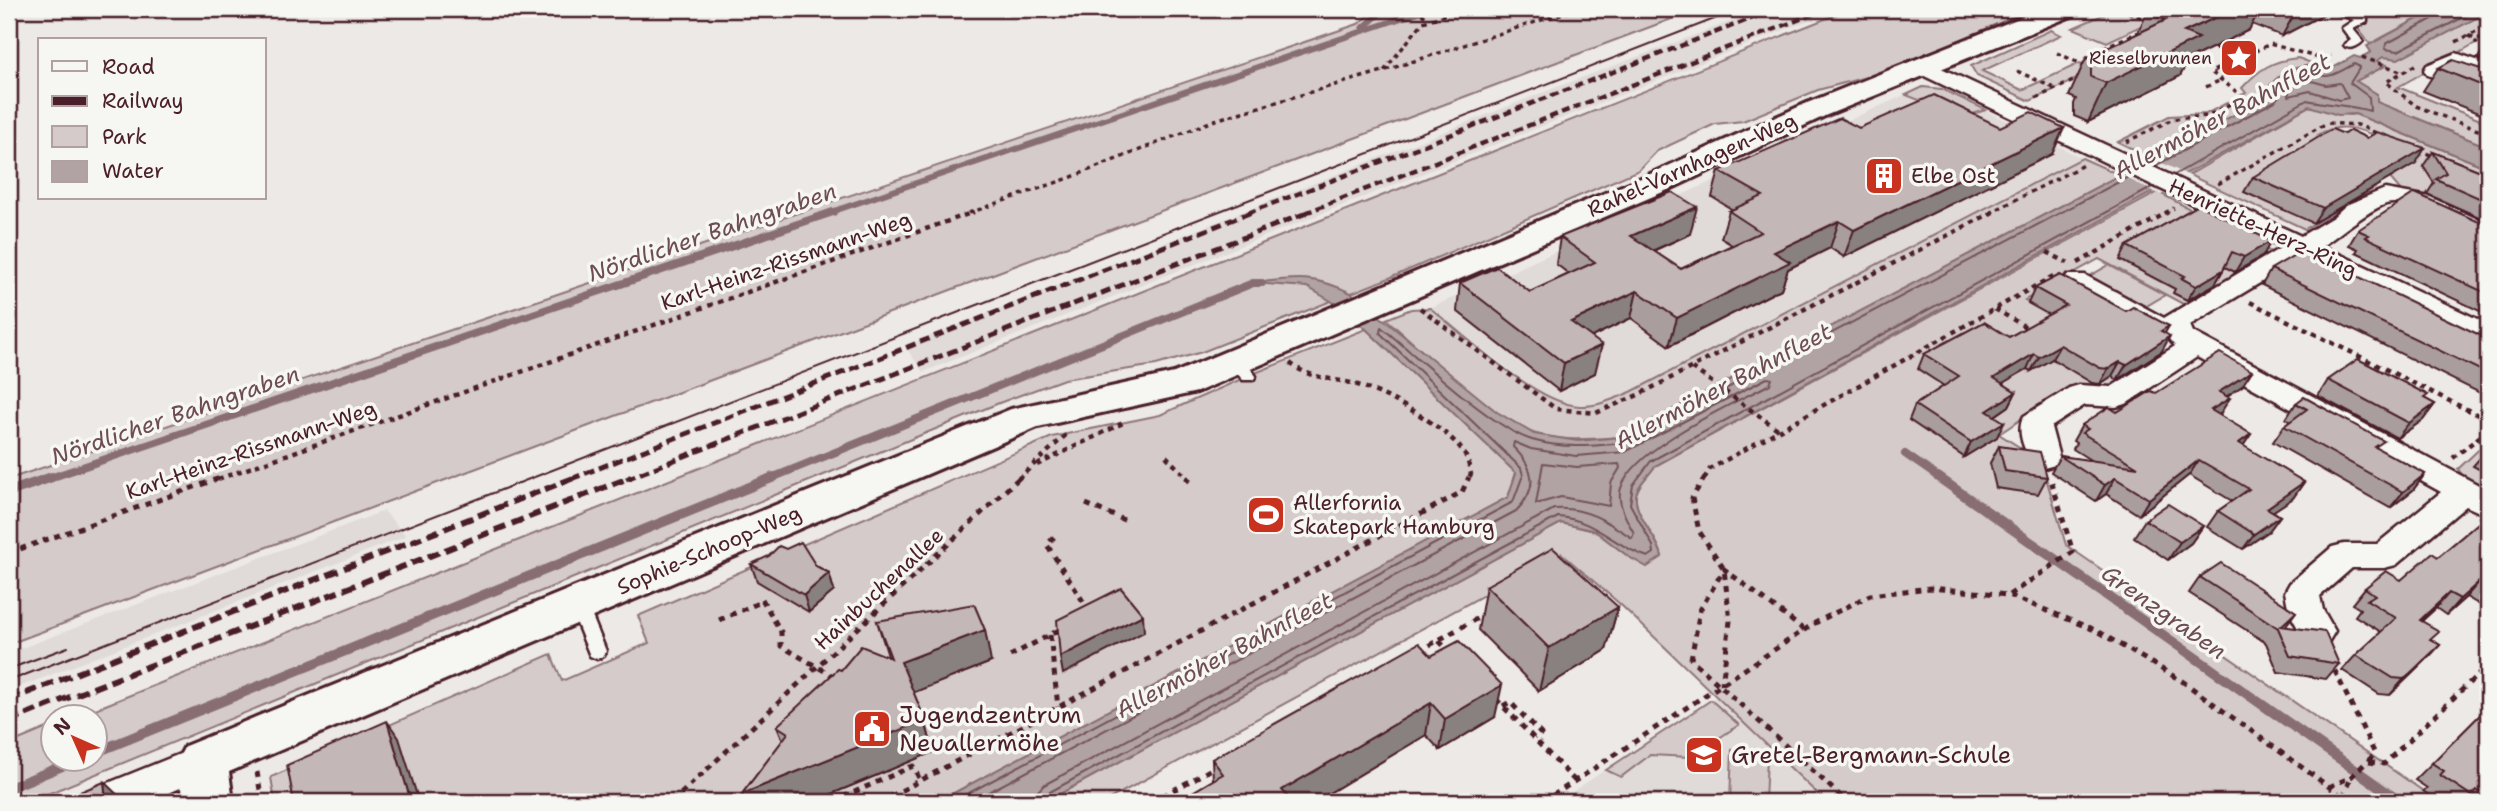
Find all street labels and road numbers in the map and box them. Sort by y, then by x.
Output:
street label: Rahel-Varnhagen-Weg [1583,106,1801,224]
street label: Henriette-Herz-Ring [2164,172,2362,284]
street label: Karl-Heinz-Rissmann-Weg [657,205,915,317]
street label: Karl-Heinz-Rissmann-Weg [122,394,380,506]
street label: Sophie-Schoop-Weg [613,499,805,601]
street label: Hainbuchenallee [808,522,950,656]

